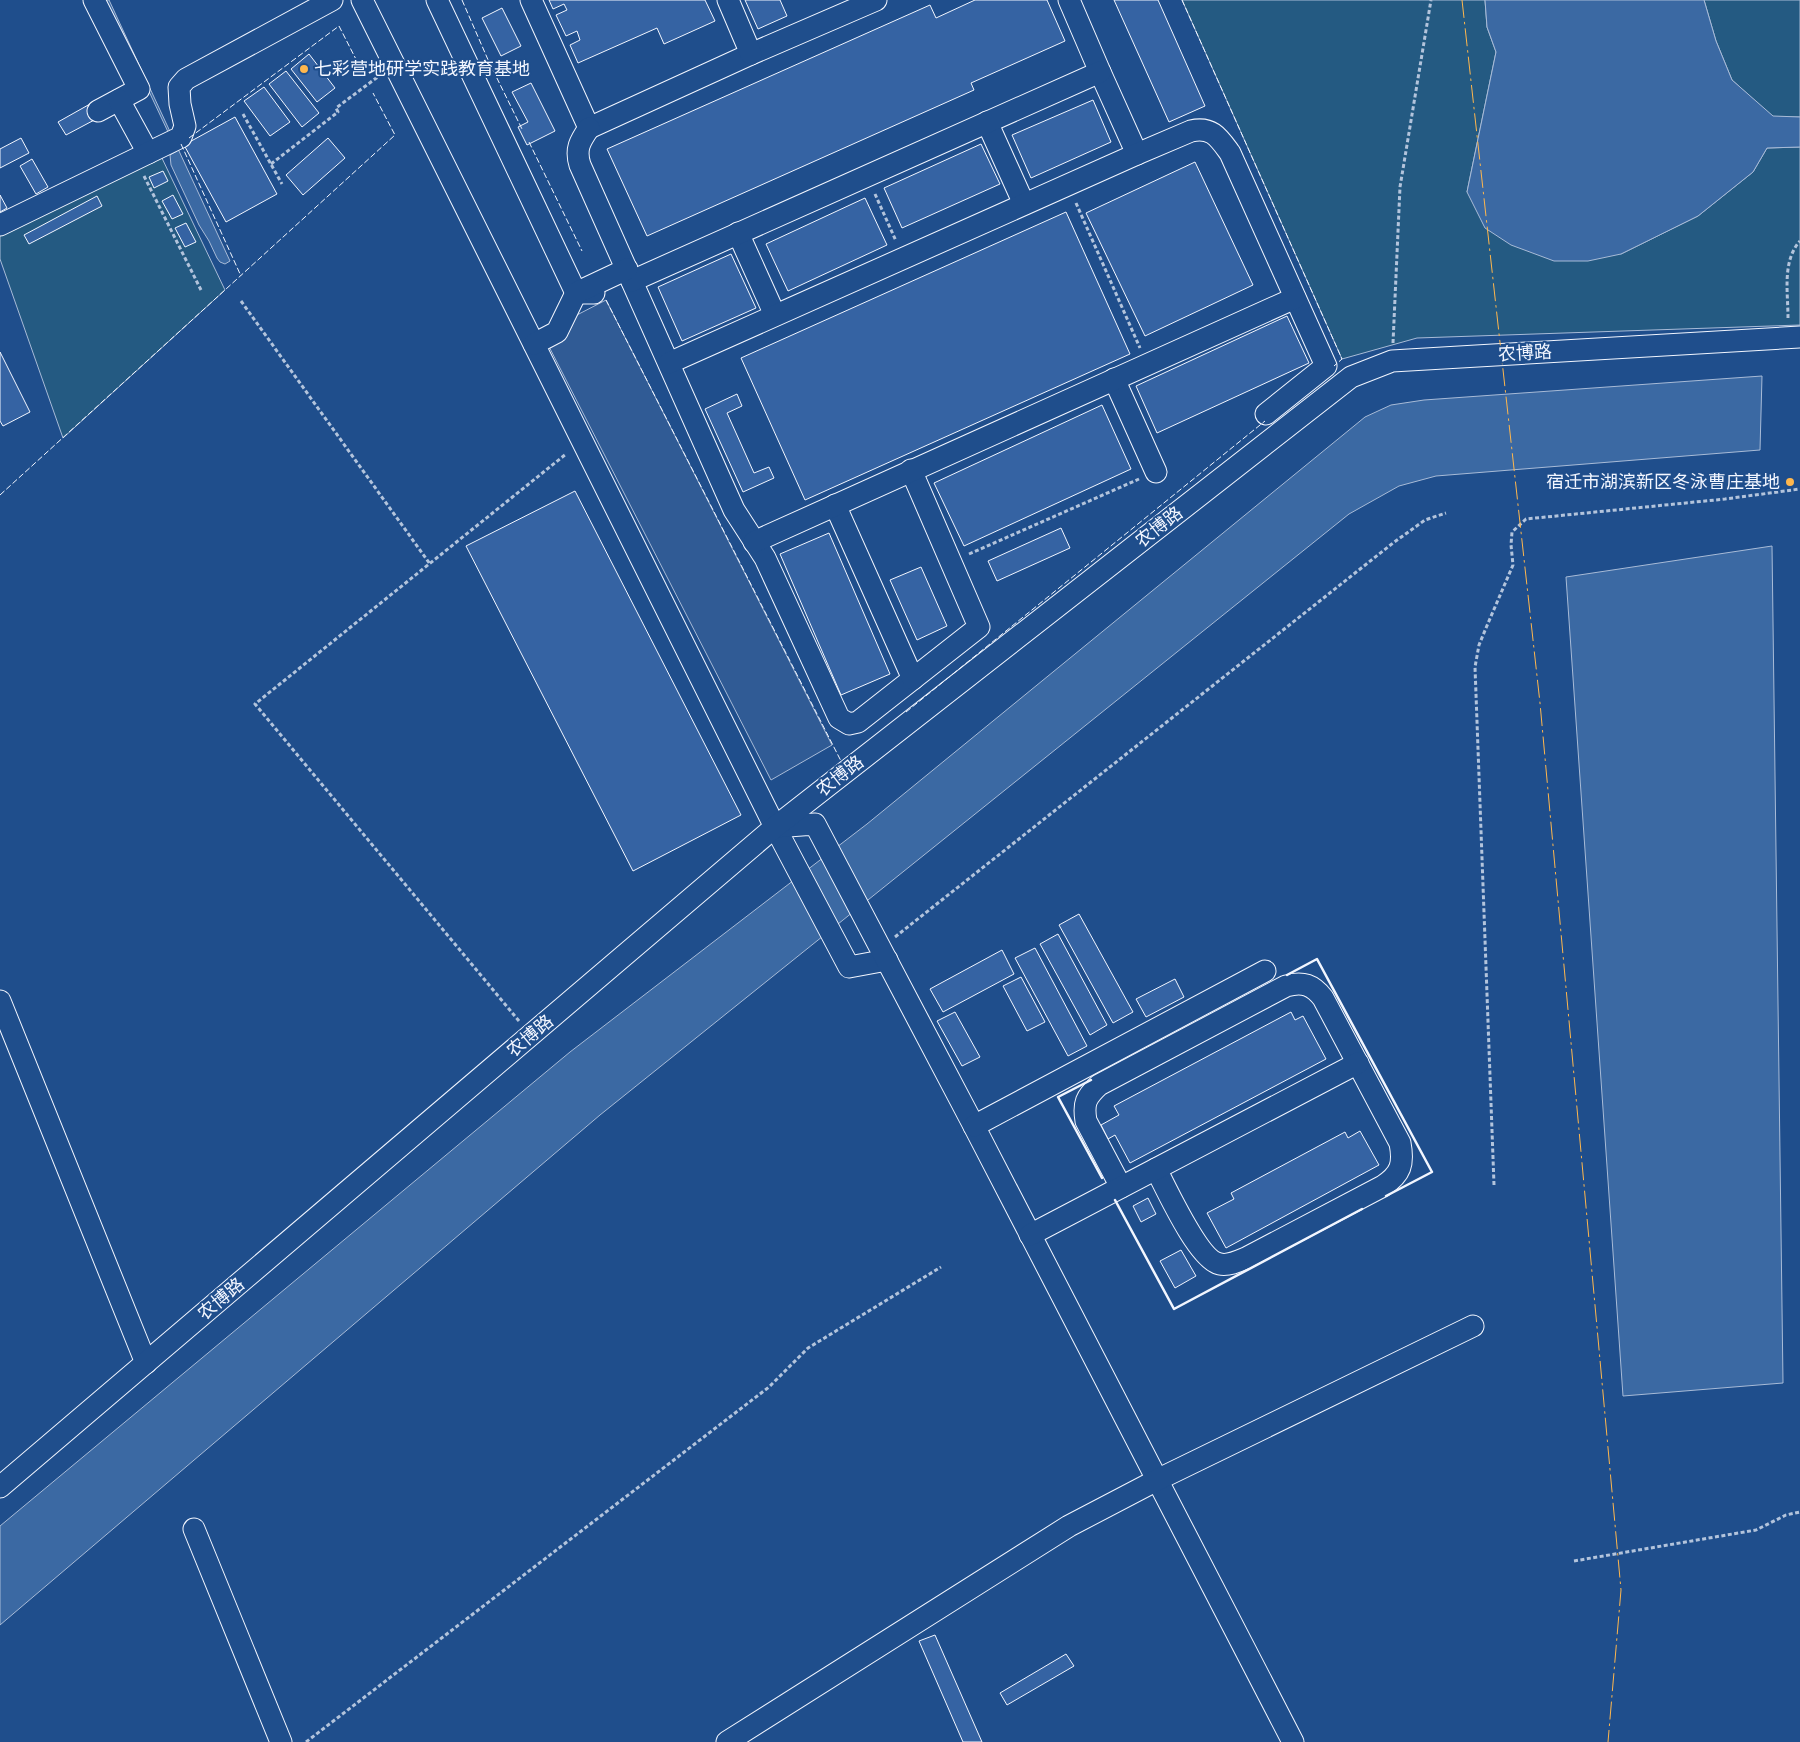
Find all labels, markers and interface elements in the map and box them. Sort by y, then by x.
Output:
place label: 七彩营地研学实践教育基地 [314,58,530,80]
marker: 七彩营地研学实践教育基地 [298,63,310,75]
street label: 农博路 [1497,341,1553,365]
place label: 宿迁市湖滨新区冬泳曹庄基地 [1546,471,1780,493]
marker: 宿迁市湖滨新区冬泳曹庄基地 [1784,476,1796,488]
street label: 农博路 [1131,502,1187,552]
street label: 农博路 [812,751,868,801]
street label: 农博路 [502,1010,558,1062]
street label: 农博路 [193,1273,249,1325]

